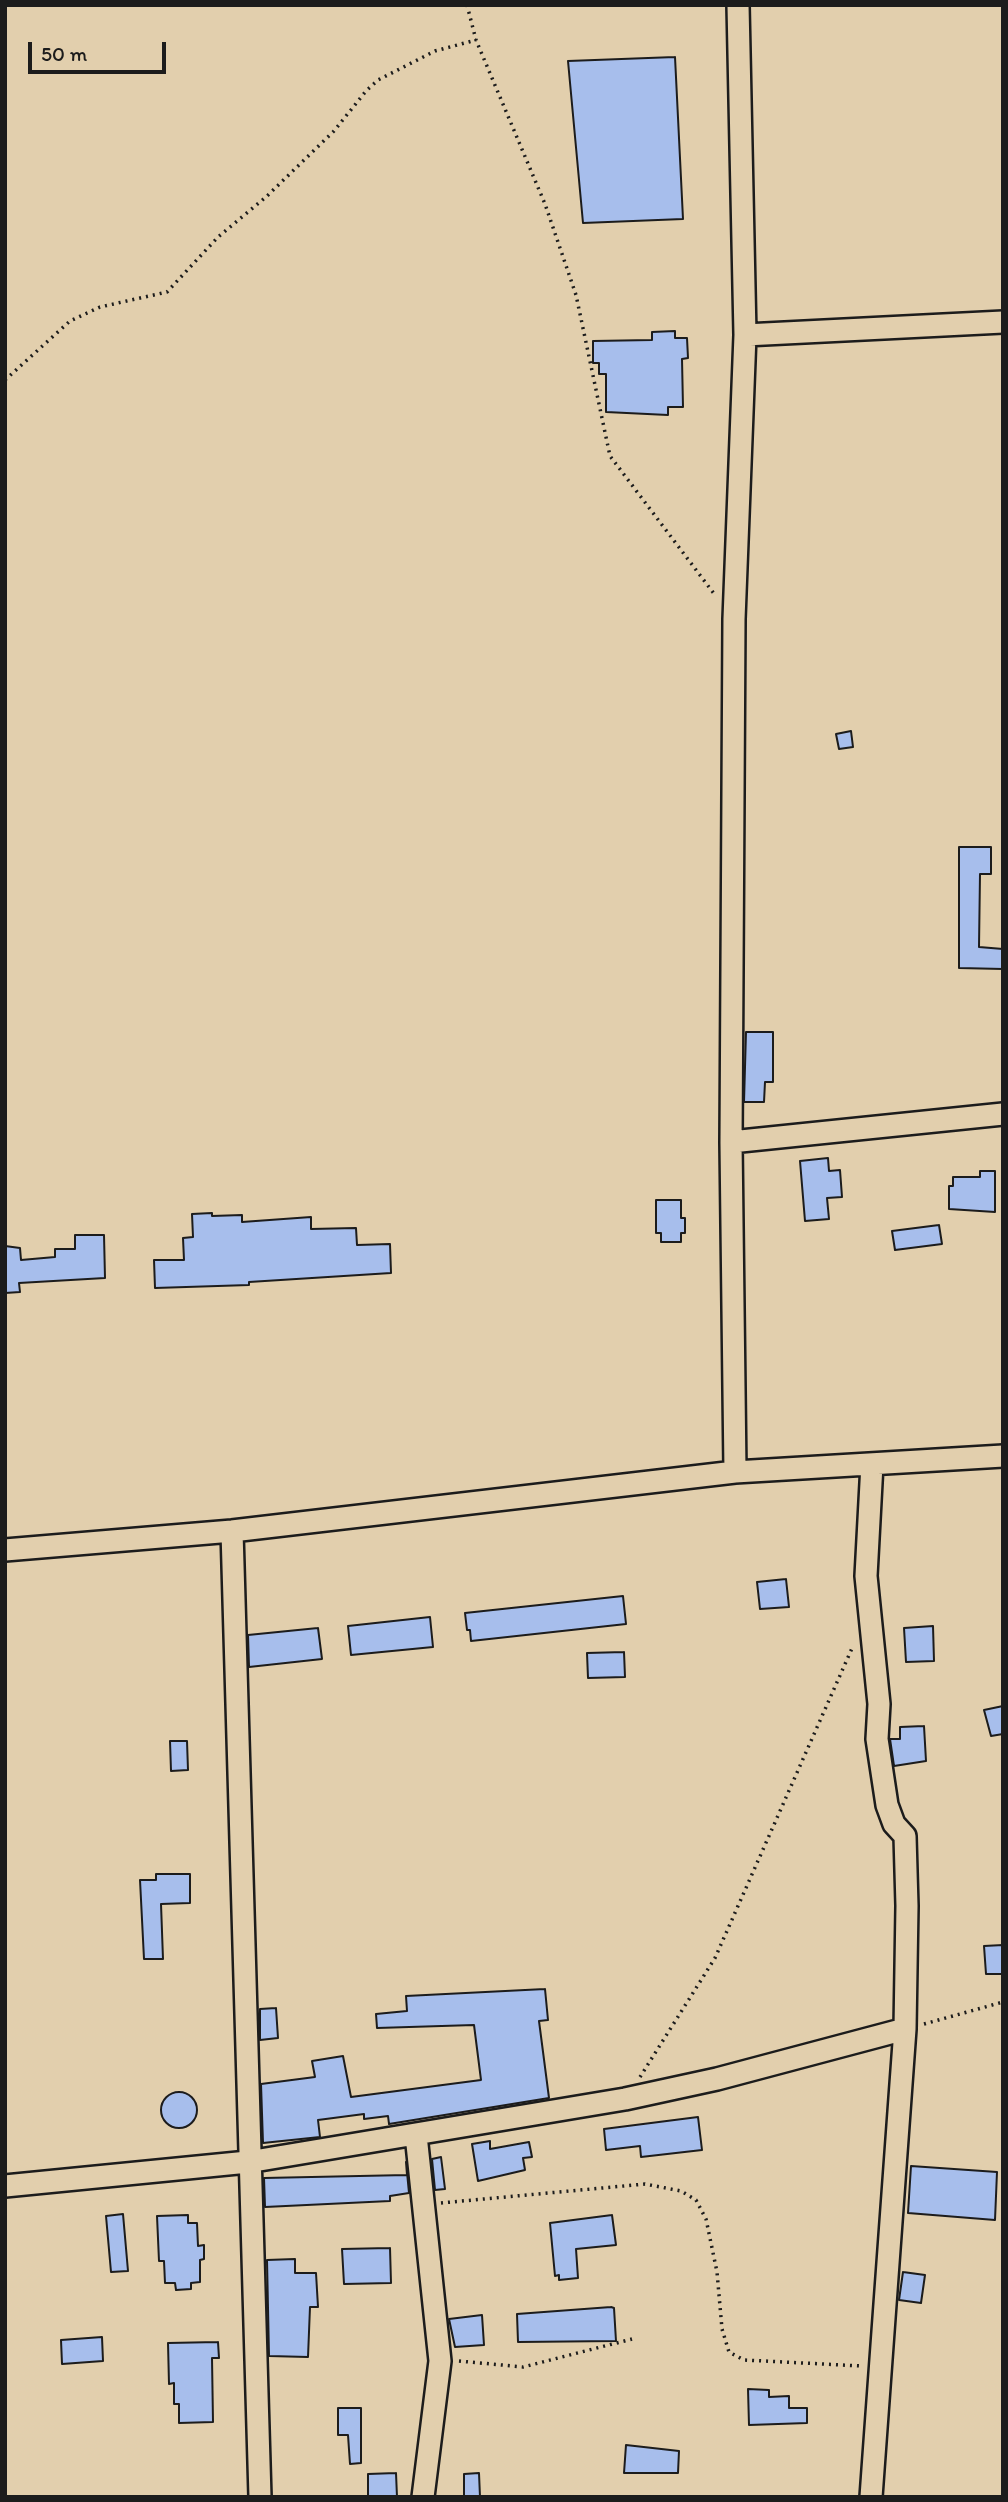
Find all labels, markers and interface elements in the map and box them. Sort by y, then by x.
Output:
scale bar [32,28,170,72]
text: 50 m [41,41,87,66]

